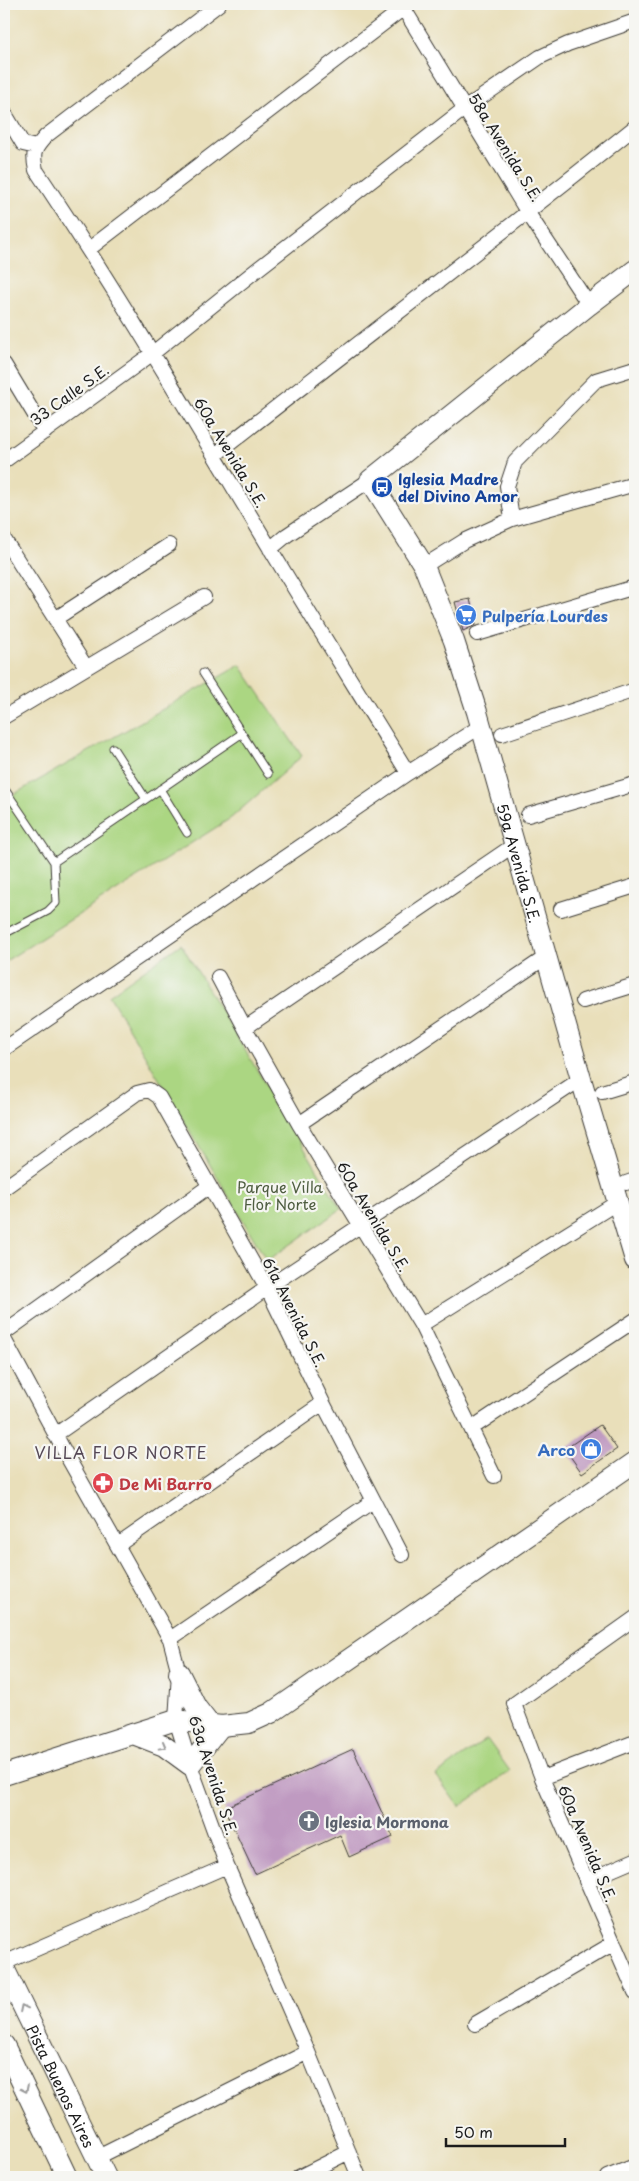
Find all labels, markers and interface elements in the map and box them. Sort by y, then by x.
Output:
street label: 58a Avenida S.E. [463,88,549,206]
street label: 33 Calle S.E. [25,358,113,430]
street label: 60a Avenida S.E. [189,392,273,512]
place label: Iglesia Madre del Divino Amor [398,467,518,507]
bus stop icon: Iglesia Madre del Divino Amor [370,475,394,499]
supermarket icon: Pulpería Lourdes [454,603,478,627]
place label: Pulpería Lourdes [482,604,608,627]
street label: 59a Avenida S.E. [492,801,548,925]
street label: 60a Avenida S.E. [332,1156,416,1276]
park label: Parque Villa Flor Norte [237,1175,324,1215]
street label: 61a Avenida S.E. [257,1253,333,1371]
shop icon: Arco [579,1437,603,1461]
place label: Arco [538,1438,575,1461]
district label: VILLA FLOR NORTE [35,1440,207,1464]
pharmacy icon: De Mi Barro [91,1471,115,1495]
place label: De Mi Barro [119,1472,212,1495]
street label: 63a Avenida S.E. [184,1712,244,1838]
one-way arrow [158,1740,167,1750]
street label: 60a Avenida S.E. [553,1781,623,1905]
church icon: Iglesia Mormona [297,1809,321,1833]
place label: Iglesia Mormona [325,1810,449,1833]
one-way arrow [19,2004,29,2013]
street label: Pista Buenos Aires [22,2020,101,2151]
one-way arrow [19,2084,29,2093]
scale bar [446,2116,565,2148]
text: 50 m [454,2120,493,2143]

